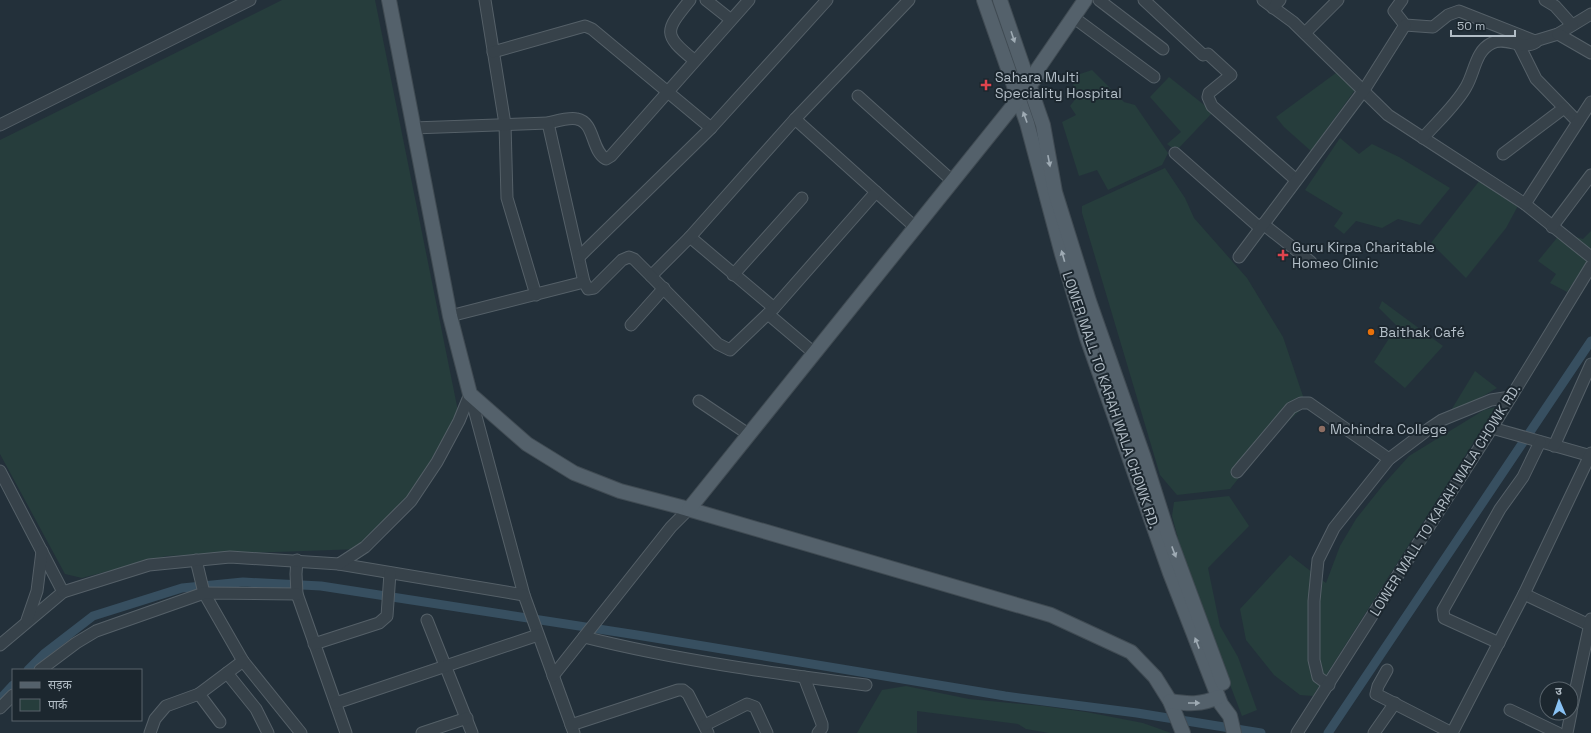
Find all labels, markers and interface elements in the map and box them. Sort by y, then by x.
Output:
scale bar [1451,12,1515,38]
text: 50 m [1457,18,1485,34]
one-way arrow [1010,31,1016,43]
place label: Sahara Multi Speciality Hospital [995,68,1122,102]
marker: Sahara Multi Speciality Hospital [980,79,992,91]
one-way arrow [1022,110,1028,122]
one-way arrow [1047,155,1053,167]
place label: Guru Kirpa Charitable Homeo Clinic [1292,238,1435,272]
one-way arrow [1060,249,1066,261]
marker: Guru Kirpa Charitable Homeo Clinic [1277,249,1289,261]
street label: LOWER MALL TO KARAH WALA CHOWK RD. [1058,269,1164,531]
place label: Baithak Café [1379,323,1465,341]
marker: Baithak Café [1366,327,1376,337]
street label: LOWER MALL TO KARAH WALA CHOWK RD. [1366,381,1524,619]
place label: Mohindra College [1330,420,1447,438]
marker: Mohindra College [1317,424,1327,434]
one-way arrow [1171,546,1177,558]
one-way arrow [1194,637,1200,648]
legend [12,669,142,721]
text: सड़क [48,677,73,693]
north arrow [1539,681,1579,721]
text: उ [1555,684,1563,698]
text: पार्क [48,697,68,713]
one-way arrow [1188,700,1201,706]

